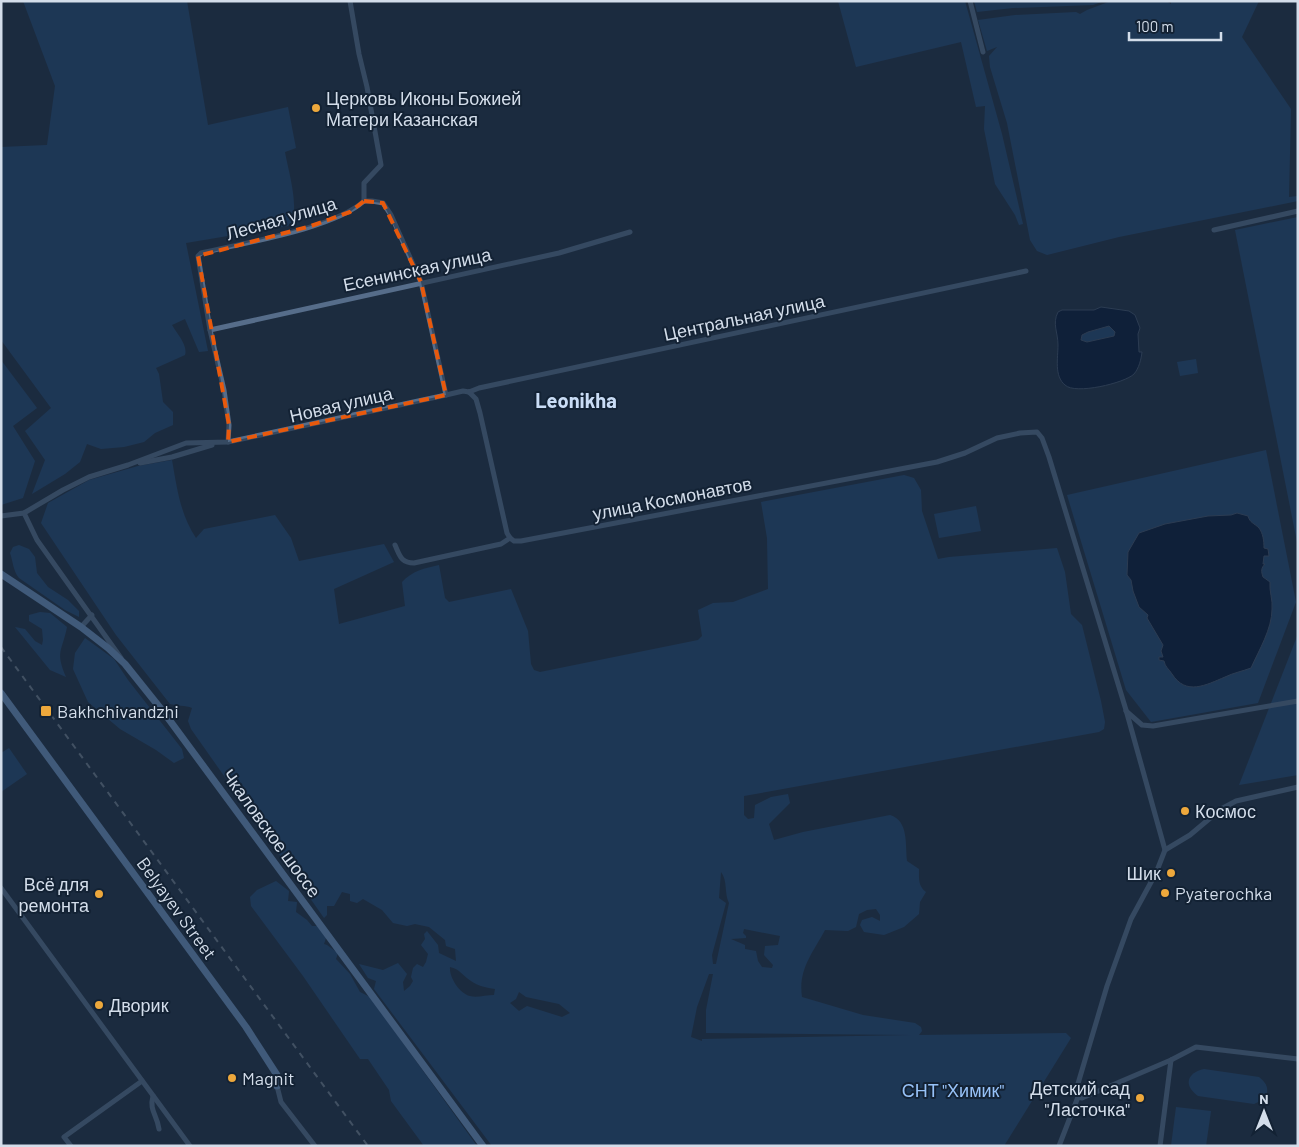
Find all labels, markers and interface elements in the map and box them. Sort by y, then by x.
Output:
scale bar [1129,10,1222,42]
text: 100 m [1136,17,1174,35]
place label: Церковь Иконы Божией Матери Казанская [326,87,521,130]
marker: Церковь Иконы Божией Матери Казанская [310,102,322,114]
street label: Лесная улица [223,191,340,244]
street label: Есенинская улица [341,242,494,295]
street label: Центральная улица [661,289,828,345]
street label: Новая улица [287,381,396,427]
district label: Leonikha [535,388,617,412]
street label: улица Космонавтов [591,472,753,524]
place label: Bakhchivandzhi [57,700,179,722]
marker: Bakhchivandzhi [39,704,53,718]
street label: Чкаловское шоссе [218,764,326,902]
place label: Космос [1195,800,1256,822]
marker: Космос [1179,805,1191,817]
street label: Belyayev Street [133,853,221,963]
place label: Шик [1127,862,1161,884]
marker: Шик [1165,867,1177,879]
place label: Всё для ремонта [19,873,90,916]
place label: Pyaterochka [1175,882,1272,904]
marker: Pyaterochka [1159,887,1171,899]
marker: Всё для ремонта [93,888,105,900]
place label: Дворик [109,994,169,1016]
marker: Дворик [93,999,105,1011]
place label: Magnit [242,1067,295,1089]
marker: Magnit [226,1072,238,1084]
place label: Детский сад "Ласточка" [1030,1077,1130,1120]
park label: СНТ "Химик" [902,1079,1004,1101]
north arrow [1239,1087,1289,1137]
text: N [1259,1090,1269,1107]
marker: Детский сад "Ласточка" [1134,1092,1146,1104]

